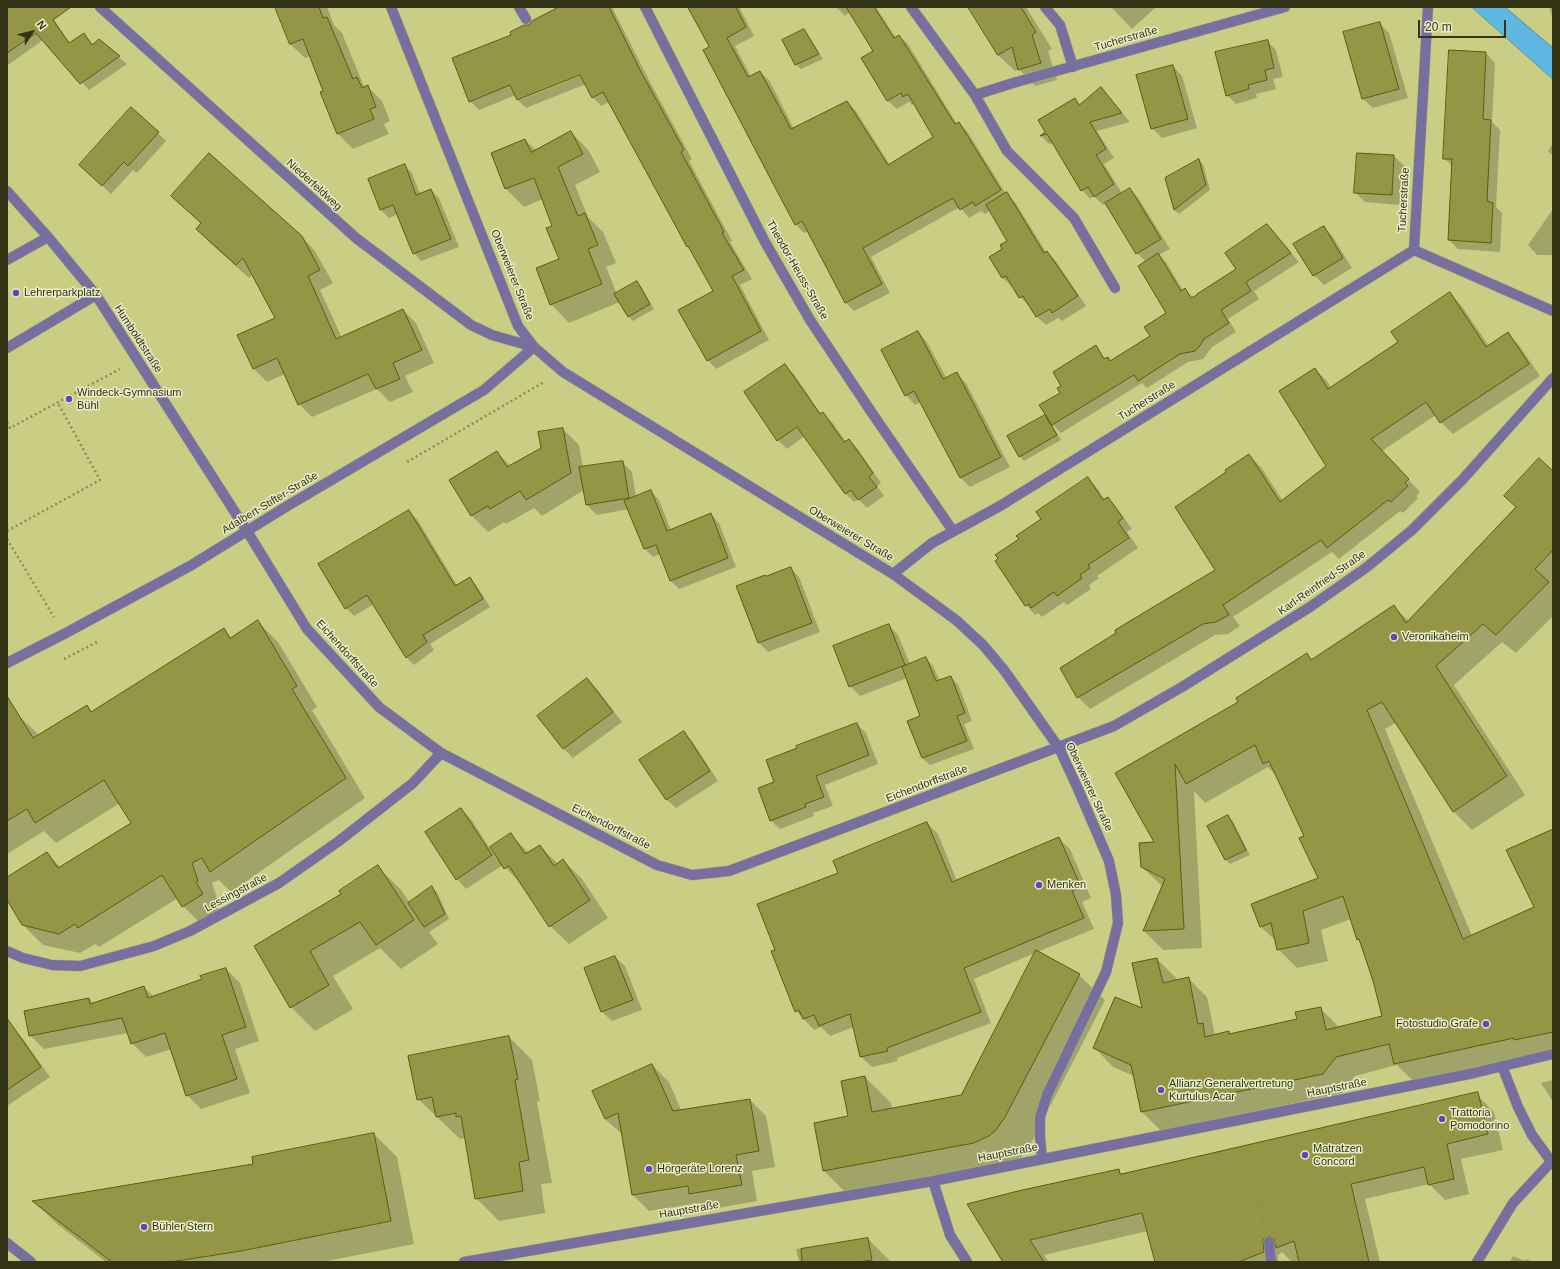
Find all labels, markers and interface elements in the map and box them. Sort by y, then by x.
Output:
north arrow [12,12,52,52]
scale bar [1420,12,1508,38]
text: N [35,18,49,32]
text: 20 m [1425,20,1452,34]
street label: Tucherstraße [1093,24,1159,54]
street label: Niederfeldweg [283,157,345,213]
street label: Tucherstraße [1396,167,1412,233]
street label: Theodor-Heuss-Straße [763,218,831,322]
street label: Oberweierer Straße [488,228,536,322]
place label: Lehrerparkplatz [24,286,100,300]
marker: Lehrerparkplatz [11,288,21,298]
street label: Humboldtstraße [111,303,165,375]
street label: Tucherstraße [1116,378,1178,424]
place label: Windeck-Gymnasium Bühl [77,386,182,412]
marker: Windeck-Gymnasium Bühl [64,394,74,404]
street label: Adalbert-Stifter-Straße [219,469,321,537]
street label: Oberweierer Straße [806,503,896,565]
street label: Karl-Reinfried-Straße [1276,548,1368,618]
street label: Eichendorffstraße [313,617,381,691]
place label: Veronikaheim [1402,630,1469,644]
marker: Veronikaheim [1389,632,1399,642]
street label: Oberweierer Straße [1063,740,1115,834]
street label: Eichendorffstraße [884,762,970,806]
street label: Eichendorffstraße [569,801,653,853]
street label: Lessingstraße [202,871,270,915]
place label: Menken [1047,878,1086,892]
marker: Menken [1034,880,1044,890]
place label: Fotostudio Grafe [1396,1017,1478,1031]
marker: Fotostudio Grafe [1481,1019,1491,1029]
street label: Hauptstraße [1306,1076,1368,1100]
place label: Allianz Generalvertretung Kurtulus Acar [1169,1077,1293,1103]
marker: Allianz Generalvertretung Kurtulus Acar [1156,1085,1166,1095]
place label: Trattoria Pomodorino [1450,1106,1509,1132]
marker: Trattoria Pomodorino [1437,1114,1447,1124]
street label: Hauptstraße [977,1141,1039,1165]
place label: Matratzen Concord [1313,1142,1362,1168]
marker: Matratzen Concord [1300,1150,1310,1160]
place label: Hörgeräte Lorenz [657,1162,743,1176]
marker: Hörgeräte Lorenz [644,1164,654,1174]
street label: Hauptstraße [658,1198,720,1222]
place label: Bühler Stern [152,1220,213,1234]
marker: Bühler Stern [139,1222,149,1232]

